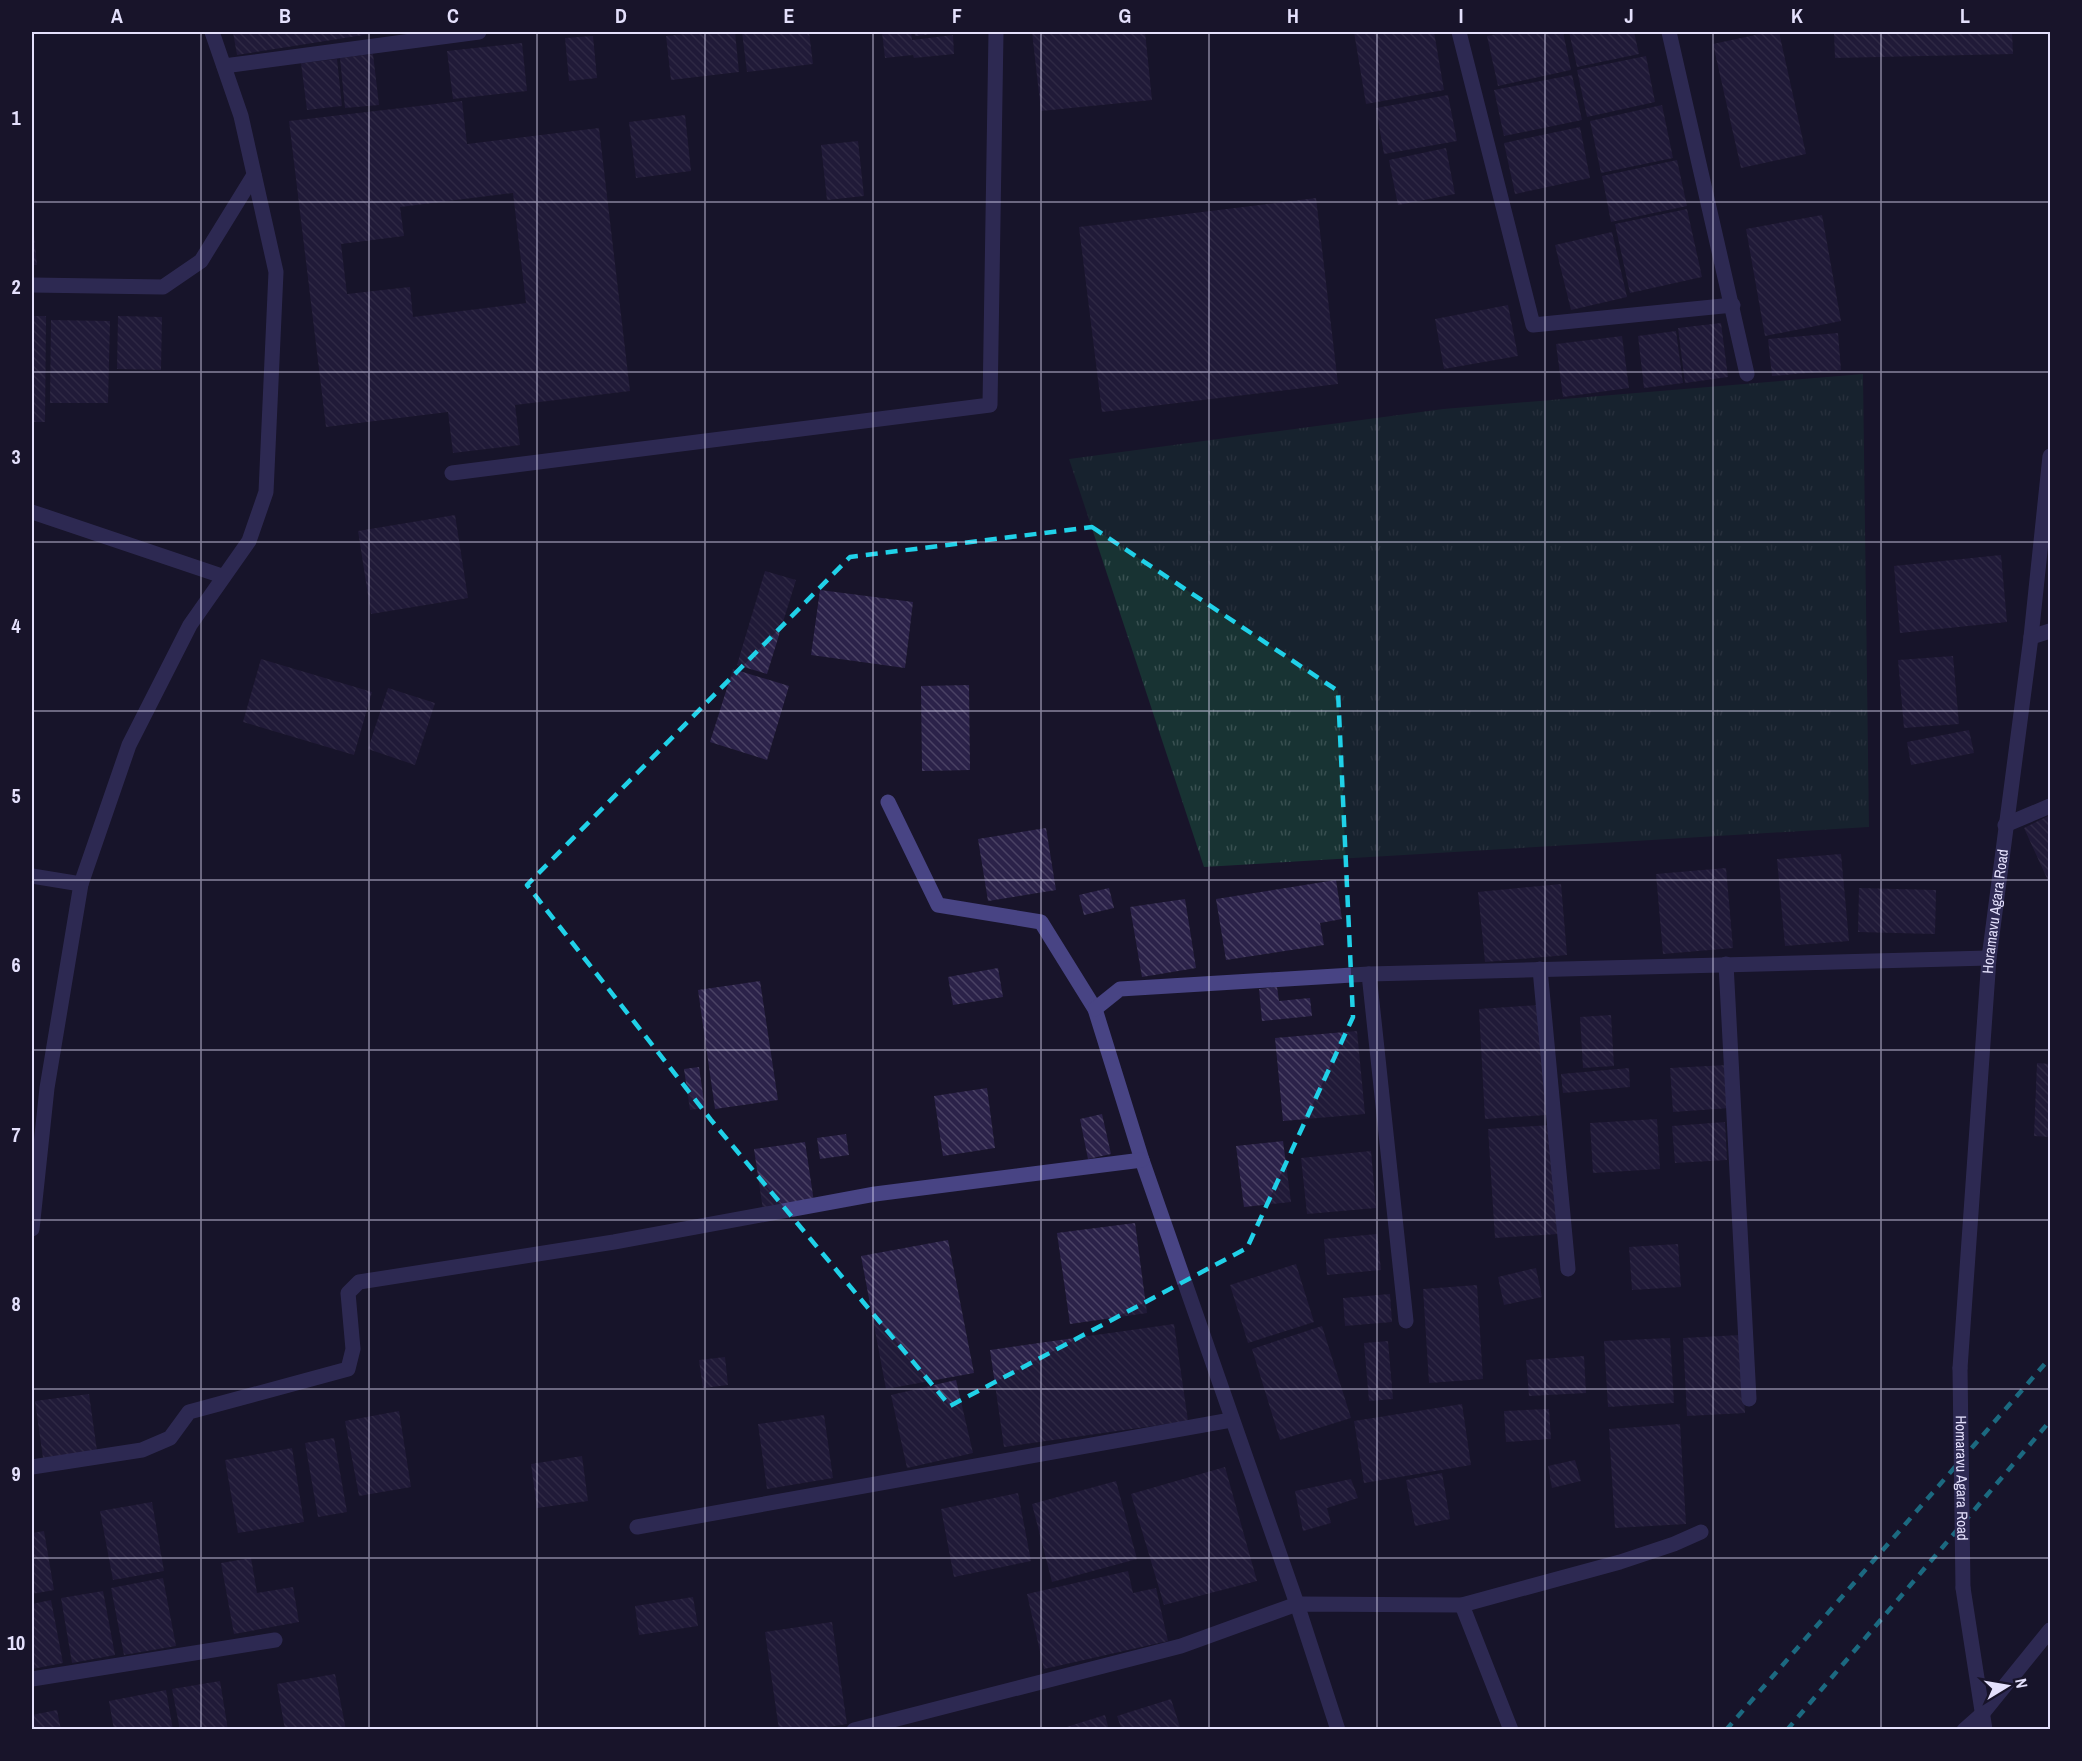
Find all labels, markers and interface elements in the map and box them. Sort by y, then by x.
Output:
text: A [111,2,123,29]
text: B [279,2,291,29]
text: C [447,2,459,29]
text: D [615,2,627,29]
text: E [784,2,795,29]
text: F [952,2,962,29]
text: G [1119,2,1131,29]
text: H [1287,2,1299,29]
text: I [1459,2,1463,29]
text: J [1624,2,1634,29]
text: K [1791,2,1803,29]
text: L [1960,2,1970,29]
text: 1 [11,104,21,131]
text: 2 [11,273,21,300]
text: 3 [11,443,21,470]
text: 4 [11,612,21,639]
text: 5 [11,782,21,809]
street label: Horamavu Agara Road [1977,848,2013,974]
text: 6 [11,951,21,978]
text: 7 [11,1121,21,1148]
text: 8 [11,1290,21,1317]
street label: Homaravu Agara Road [1951,1415,1973,1541]
text: 9 [11,1460,21,1487]
text: 10 [7,1629,25,1656]
north arrow [1977,1656,2037,1716]
text: N [2010,1676,2033,1690]

